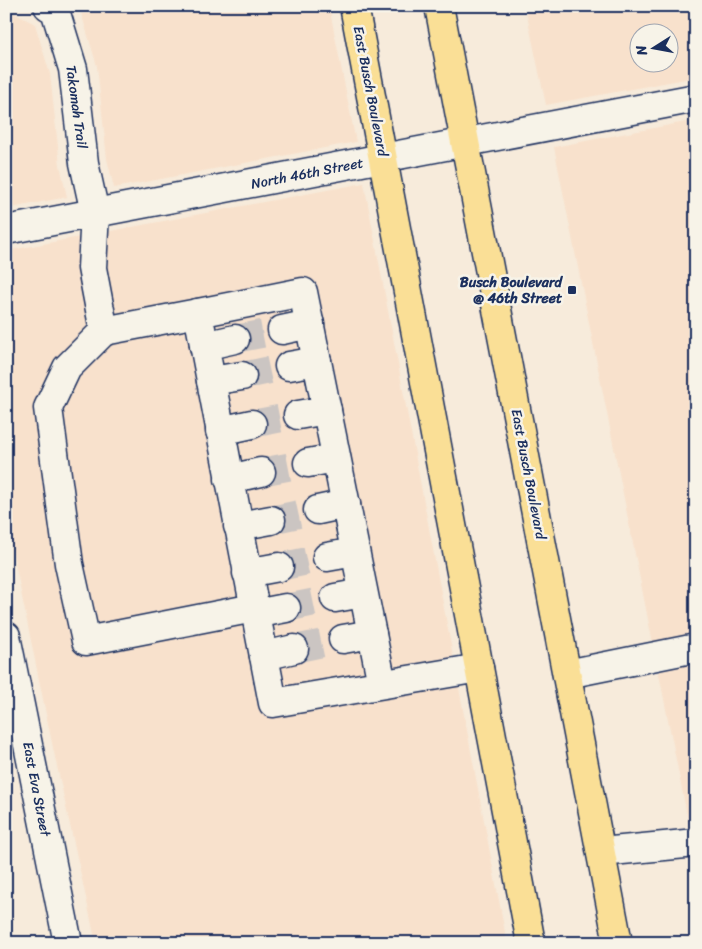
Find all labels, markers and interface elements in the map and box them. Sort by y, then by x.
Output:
north arrow [630,22,680,72]
street label: East Busch Boulevard [346,24,396,160]
text: N [628,43,655,59]
street label: Takomah Trail [58,64,95,151]
street label: North 46th Street [249,150,366,197]
place label: Busch Boulevard @ 46th Street [460,270,564,311]
marker: Busch Boulevard @ 46th Street [566,284,578,296]
street label: East Busch Boulevard [504,407,554,543]
street label: East Eva Street [15,740,58,840]

